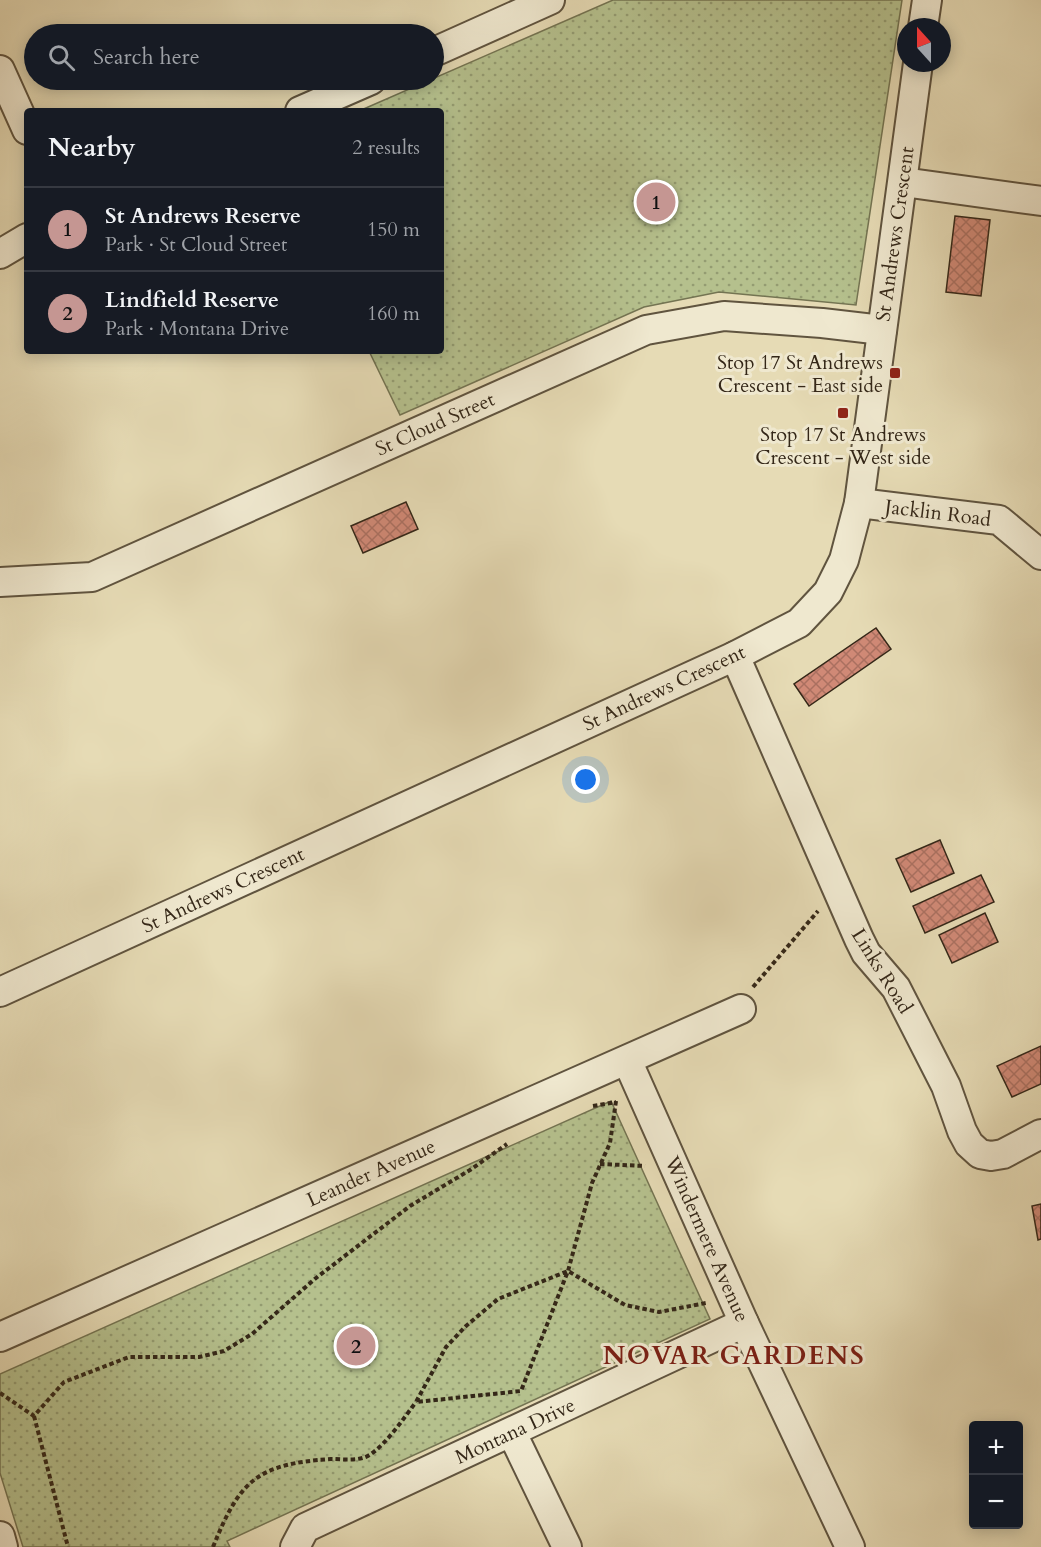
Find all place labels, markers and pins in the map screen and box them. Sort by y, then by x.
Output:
pin: 1 [636,180,676,224]
place label: Stop 17 St Andrews Crescent - East side [717,349,883,399]
marker: Stop 17 St Andrews Crescent - East side [888,366,902,380]
marker: Stop 17 St Andrews Crescent - West side [836,406,850,420]
place label: Stop 17 St Andrews Crescent - West side [755,421,931,471]
pin: 2 [336,1324,376,1368]

